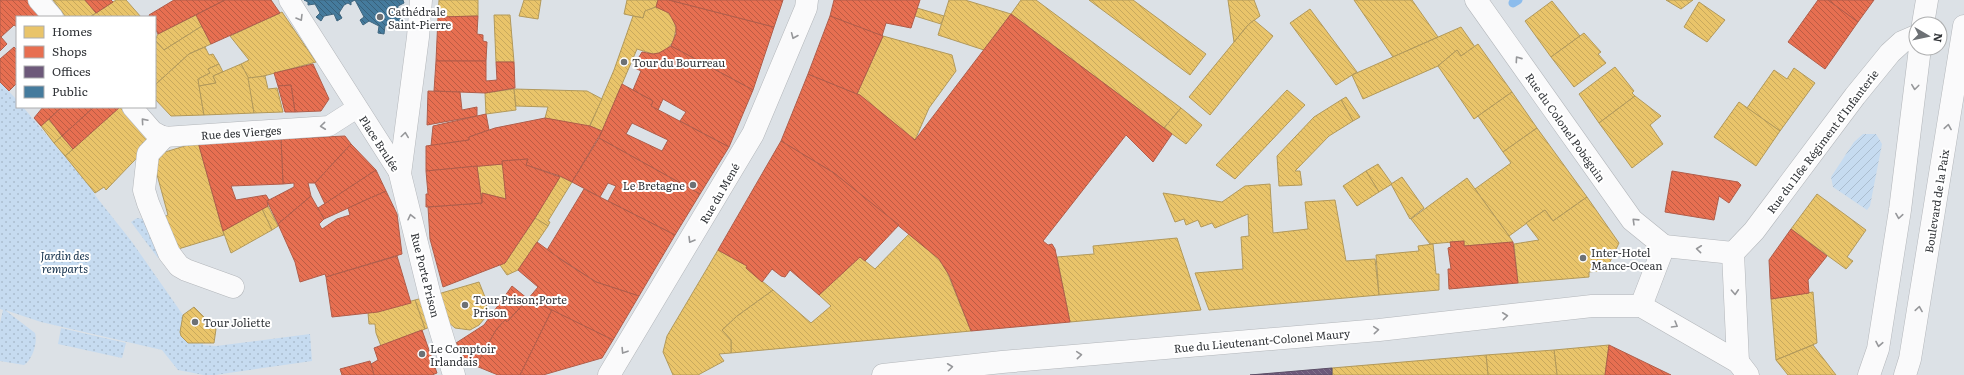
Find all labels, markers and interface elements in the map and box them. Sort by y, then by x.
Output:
place label: Cathédrale Saint-Pierre [388,3,452,32]
marker: Cathédrale Saint-Pierre [375,12,385,22]
one-way arrow [296,14,303,21]
legend [16,16,156,108]
north arrow [1908,16,1948,56]
text: Homes [52,22,92,40]
text: N [1930,32,1947,44]
one-way arrow [790,33,798,40]
text: Shops [52,42,87,60]
place label: Tour du Bourreau [632,54,725,70]
one-way arrow [1515,56,1522,63]
marker: Tour du Bourreau [619,57,629,67]
text: Offices [52,62,91,80]
street label: Rue du 116e Régiment d'Infanterie [1763,66,1882,216]
street label: Rue du Colonel Pobéguin [1522,69,1610,185]
text: Public [52,82,88,100]
one-way arrow [1911,84,1920,90]
street label: Place Brulée [356,112,404,174]
one-way arrow [141,118,149,126]
street label: Rue des Vierges [200,121,282,143]
one-way arrow [320,121,326,130]
one-way arrow [1943,124,1952,130]
one-way arrow [400,132,409,138]
street label: Boulevard de la Paix [1920,147,1952,254]
street label: Rue du Mené [695,160,743,226]
place label: Le Bretagne [623,177,685,193]
marker: Le Bretagne [688,180,698,190]
one-way arrow [1895,213,1904,219]
one-way arrow [408,214,416,220]
one-way arrow [1632,218,1639,226]
street label: Rue Porte Prison [408,231,444,319]
one-way arrow [689,236,696,243]
place label: Inter-Hotel Mance-Ocean [1591,244,1663,273]
one-way arrow [1696,245,1702,254]
park label: Jardin des remparts [41,247,90,276]
marker: Inter-Hotel Mance-Ocean [1578,253,1588,263]
one-way arrow [1730,289,1739,295]
place label: Tour Prison;Porte Prison [473,291,567,320]
marker: Tour Prison;Porte Prison [460,300,470,310]
one-way arrow [1914,306,1922,313]
one-way arrow [1502,311,1508,320]
place label: Tour Joliette [203,314,271,330]
marker: Tour Joliette [190,317,200,327]
one-way arrow [1671,321,1678,328]
street label: Rue du Lieutenant-Colonel Maury [1173,324,1352,356]
one-way arrow [1373,325,1379,334]
place label: Le Comptoir Irlandais [430,340,497,369]
one-way arrow [1875,341,1883,347]
one-way arrow [621,347,628,354]
marker: Le Comptoir Irlandais [417,349,427,359]
one-way arrow [1076,351,1082,360]
one-way arrow [946,363,953,372]

